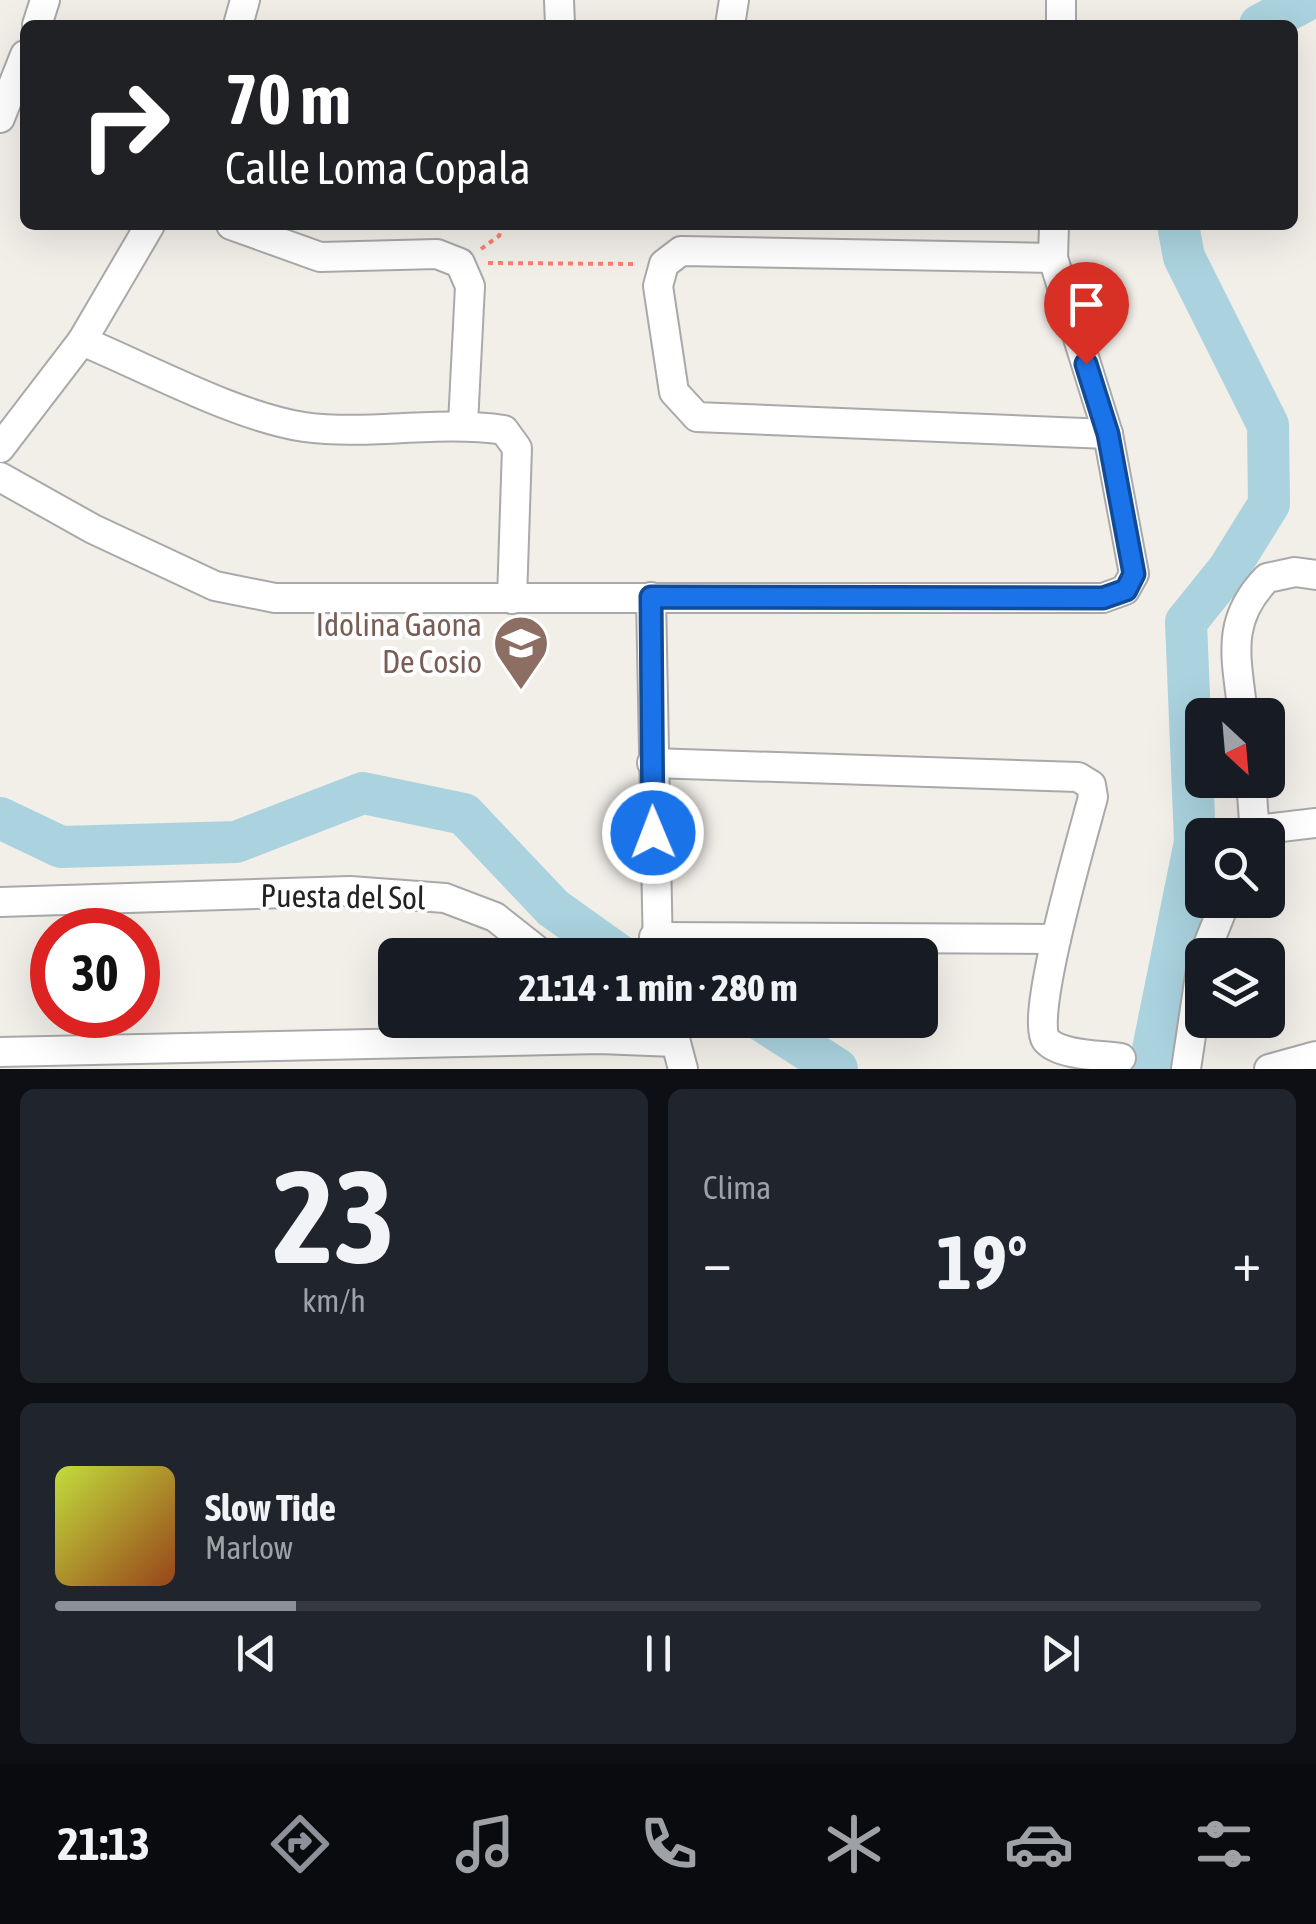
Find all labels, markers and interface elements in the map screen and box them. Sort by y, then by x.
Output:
text: 70 m [225,59,351,139]
icon: right [60,60,190,190]
text: Calle Loma Copala [225,142,531,194]
pin [1044,262,1129,365]
icon: arrive [1059,277,1114,332]
place label: Idolina Gaona De Cosio [316,606,482,680]
school or university icon: Idolina Gaona De Cosio [491,613,551,692]
north arrow [1185,698,1285,798]
map controls [1185,698,1285,1038]
position arrow [601,781,705,885]
button: search [1185,818,1285,918]
street label: Puesta del Sol [260,877,426,916]
speed limit sign: 30 [30,908,160,1038]
button: layers [1185,938,1285,1038]
text: 21:14 · 1 min · 280 m [518,966,798,1009]
text: 23 [273,1142,395,1291]
text: Clima [703,1169,771,1206]
text: 19° [936,1219,1028,1305]
text: − [703,1230,732,1293]
text: + [1232,1230,1261,1293]
text: km/h [302,1282,366,1319]
text: Slow Tide [205,1486,336,1529]
text: Marlow [205,1529,293,1566]
icon: previous [229,1626,284,1681]
icon: pause [631,1626,686,1681]
icon: next [1033,1626,1088,1681]
icon: directions [265,1809,335,1879]
icon: music [450,1809,520,1879]
icon: phone [634,1809,704,1879]
icon: climate [819,1809,889,1879]
icon: car [1004,1809,1074,1879]
icon: filters [1189,1809,1259,1879]
text: 21:13 [57,1818,150,1870]

